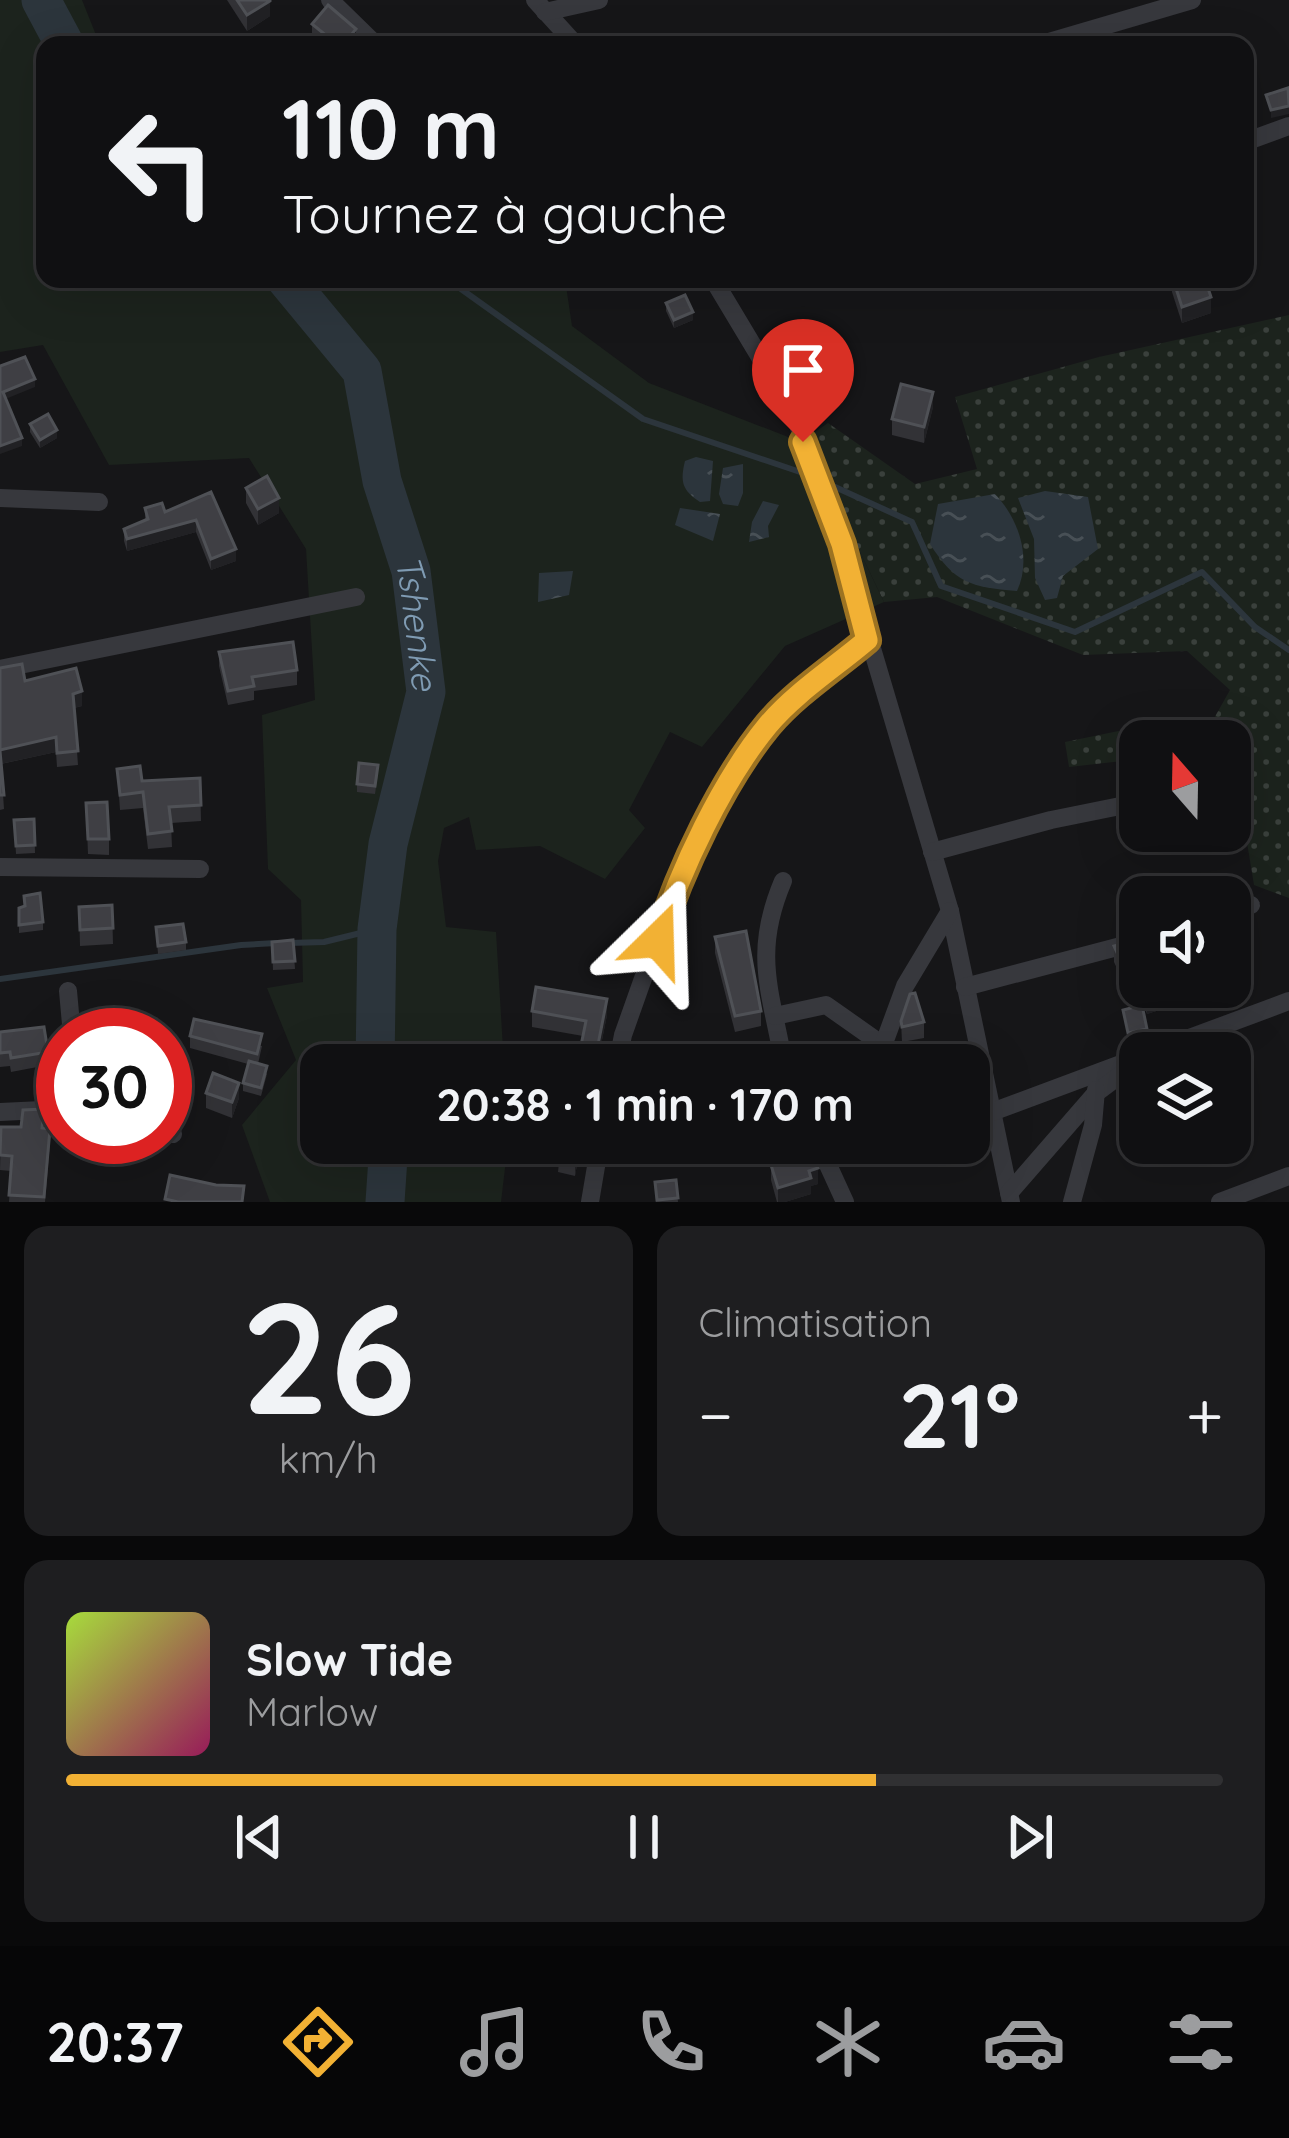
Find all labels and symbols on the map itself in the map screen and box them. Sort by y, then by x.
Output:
pin [752,319,854,442]
water label: Tshenke [385,550,449,694]
north arrow [1119,720,1251,852]
position arrow [595,877,721,1003]
speed limit sign: 30 [36,1008,192,1164]

